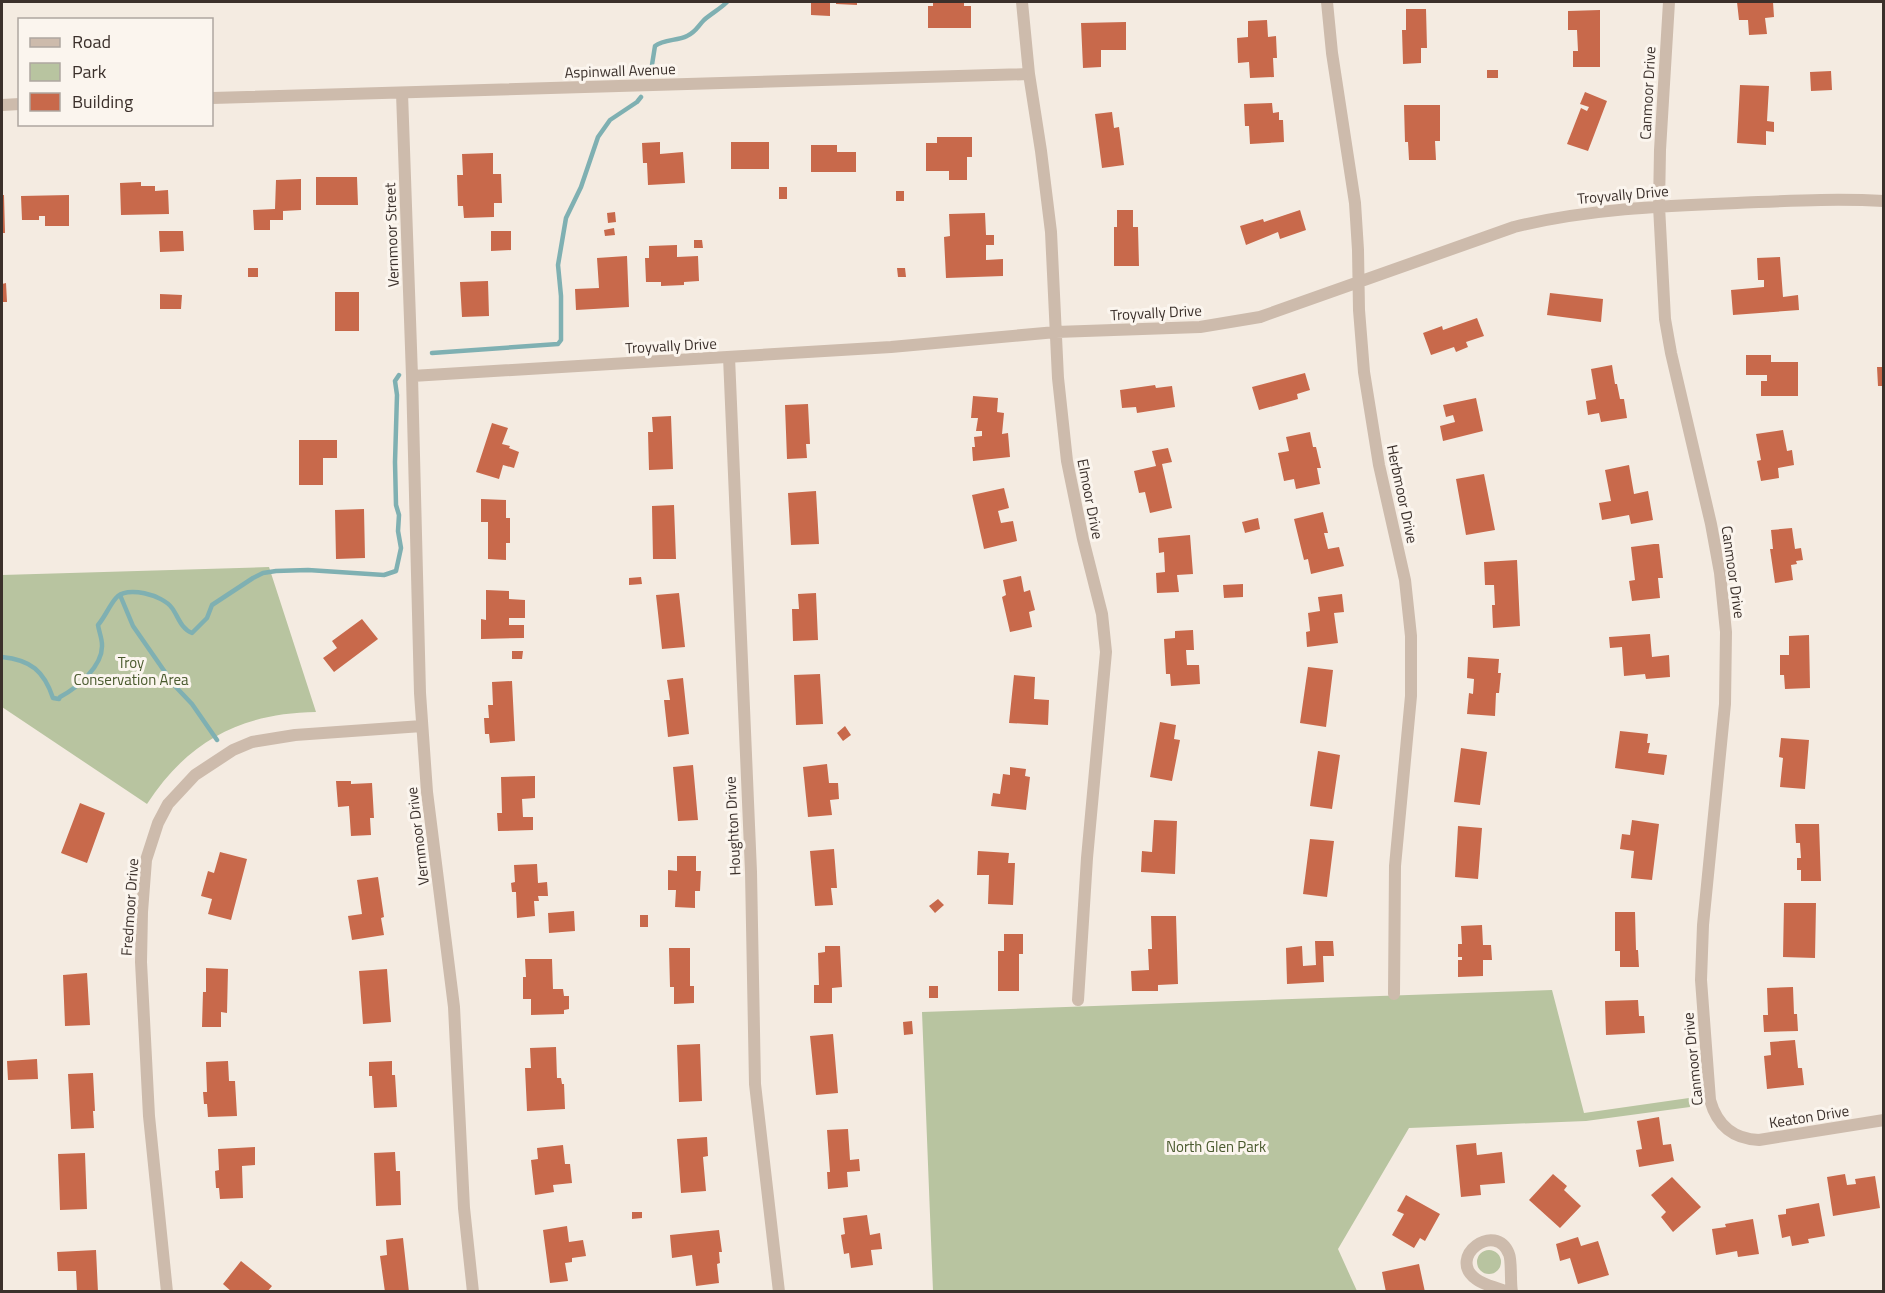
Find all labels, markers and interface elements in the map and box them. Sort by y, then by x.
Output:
legend [18,18,213,126]
text: Road [72,28,111,55]
street label: Canmoor Drive [1634,46,1661,140]
street label: Aspinwall Avenue [564,57,676,84]
text: Park [72,58,107,85]
text: Building [72,88,133,115]
street label: Troyvally Drive [1576,179,1670,210]
street label: Vernmoor Street [378,182,405,288]
street label: Troyvally Drive [1110,299,1202,326]
street label: Troyvally Drive [625,332,717,359]
street label: Herbmoor Drive [1381,442,1424,545]
street label: Elmoor Drive [1071,457,1110,541]
street label: Canmoor Drive [1716,524,1751,620]
park label: Troy Conservation Area [73,651,189,691]
street label: Houghton Drive [718,776,747,876]
street label: Vernmoor Drive [400,786,435,886]
street label: Fredmoor Drive [115,857,144,957]
street label: Canmoor Drive [1676,1011,1709,1107]
street label: Keaton Drive [1767,1099,1851,1134]
park label: North Glen Park [1166,1135,1266,1158]

